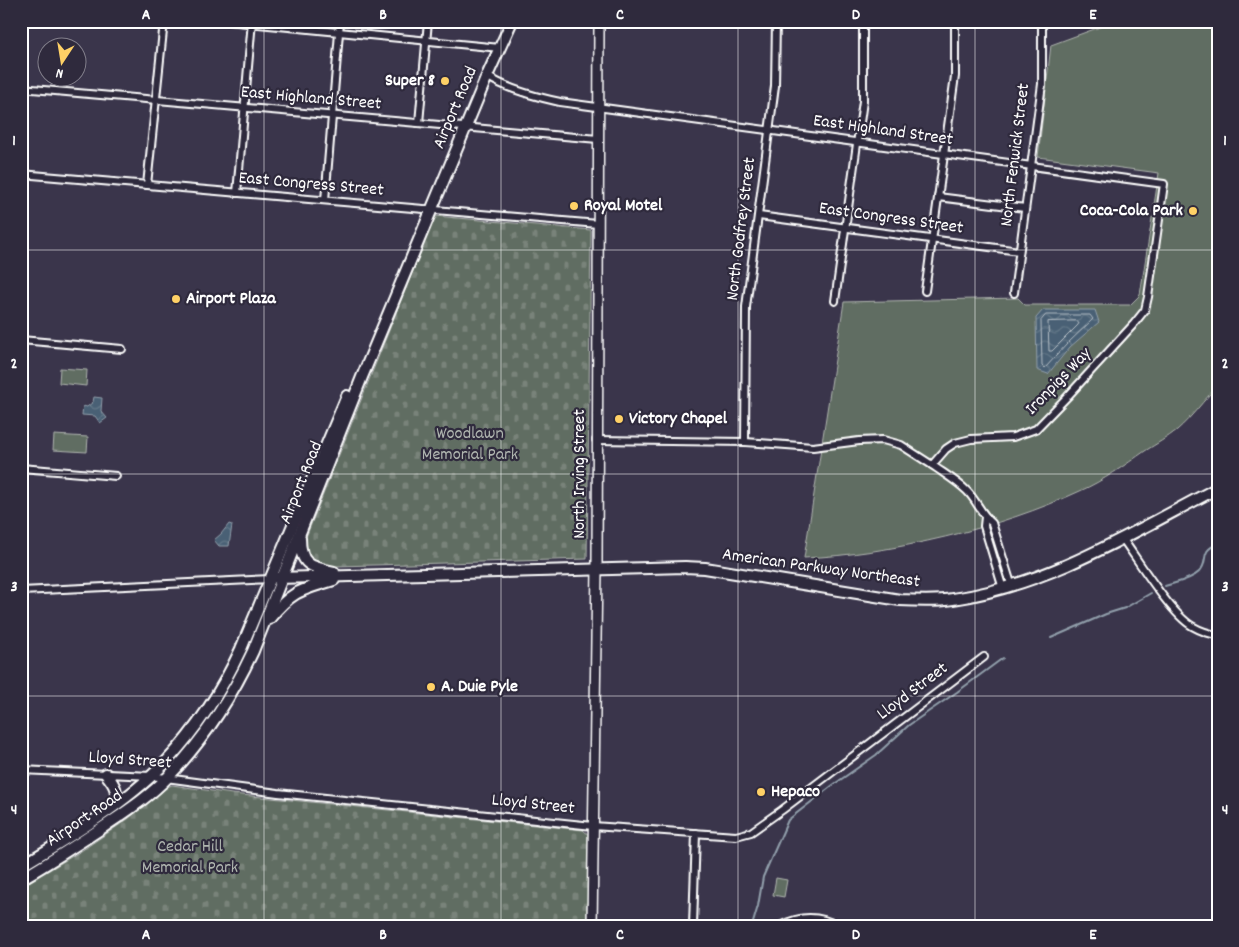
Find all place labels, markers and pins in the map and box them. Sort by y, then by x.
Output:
place label: Super 8 [385,69,435,94]
marker: Super 8 [439,75,451,87]
place label: Royal Motel [584,194,663,219]
place label: Coca-Cola Park [1080,199,1184,224]
marker: Royal Motel [568,200,580,212]
marker: Coca-Cola Park [1187,205,1199,217]
place label: Airport Plaza [186,287,276,312]
marker: Airport Plaza [170,293,182,305]
place label: Victory Chapel [629,407,728,432]
marker: Victory Chapel [613,413,625,425]
place label: A. Duie Pyle [441,675,518,700]
marker: A. Duie Pyle [425,681,437,693]
place label: Hepaco [771,780,820,805]
marker: Hepaco [755,786,767,798]

